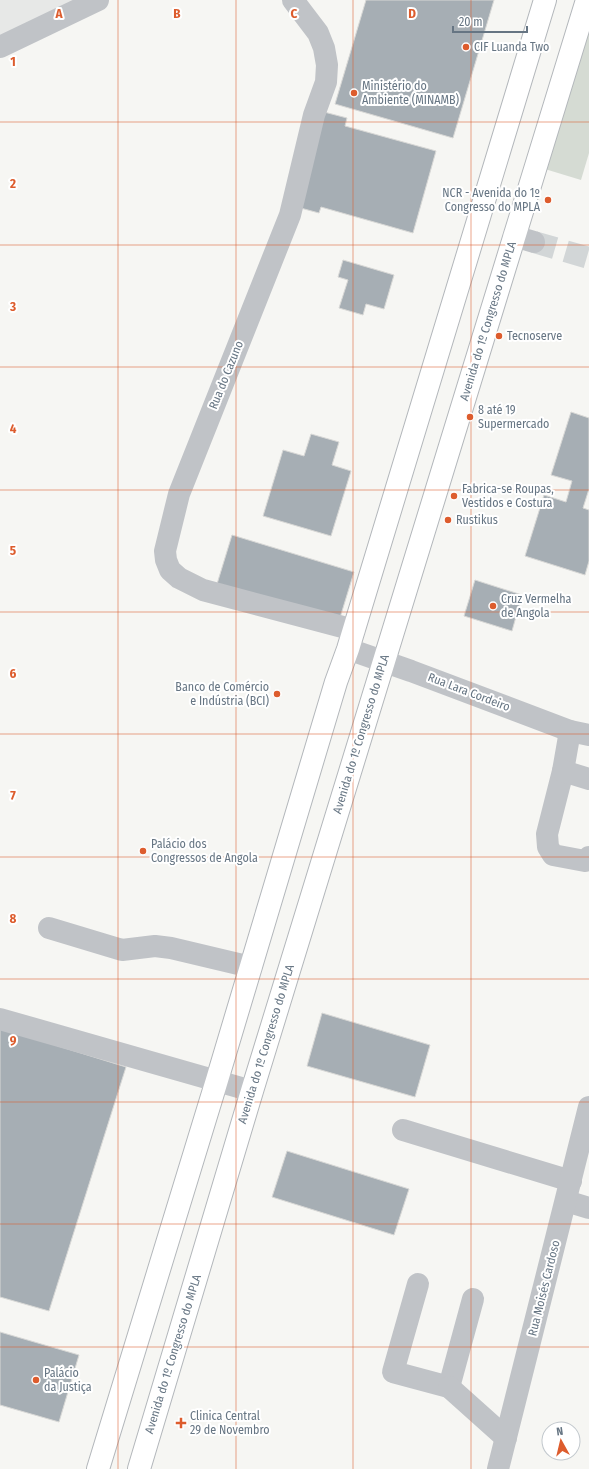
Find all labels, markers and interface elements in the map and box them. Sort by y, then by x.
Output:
text: A [54,6,63,21]
text: B [173,6,181,21]
text: C [291,6,298,21]
text: D [408,6,416,21]
scale bar [453,8,527,34]
text: 20 m [459,15,483,29]
place label: CIF Luanda Two [474,40,549,54]
marker: CIF Luanda Two [461,42,471,52]
text: 1 [10,54,16,69]
place label: Ministério do Ambiente (MINAMB) [362,79,460,107]
marker: Ministério do Ambiente (MINAMB) [349,88,359,98]
text: 2 [9,176,16,191]
place label: NCR - Avenida do 1º Congresso do MPLA [442,186,541,214]
marker: NCR - Avenida do 1º Congresso do MPLA [543,195,553,205]
street label: Avenida do 1º Congresso do MPLA [457,239,519,402]
text: 3 [9,299,16,314]
place label: Tecnoserve [507,329,562,343]
marker: Tecnoserve [494,331,504,341]
street label: Rua do Cazuno [206,339,246,411]
place label: 8 até 19 Supermercado [478,403,549,431]
marker: 8 até 19 Supermercado [465,412,475,422]
text: 4 [10,421,17,436]
place label: Fabrica-se Roupas, Vestidos e Costura [462,482,554,510]
marker: Fabrica-se Roupas, Vestidos e Costura [449,491,459,501]
place label: Rustikus [456,513,498,527]
marker: Rustikus [443,515,453,525]
text: 5 [10,543,16,558]
place label: Cruz Vermelha de Angola [501,592,572,620]
marker: Cruz Vermelha de Angola [488,601,498,611]
street label: Avenida do 1º Congresso do MPLA [330,652,392,815]
text: 6 [10,666,17,681]
street label: Rua Lara Cordeiro [426,670,512,714]
place label: Banco de Comércio e Indústria (BCI) [175,680,269,708]
marker: Banco de Comércio e Indústria (BCI) [272,689,282,699]
text: 7 [10,788,16,803]
place label: Palácio dos Congressos de Angola [151,837,258,865]
marker: Palácio dos Congressos de Angola [138,846,148,856]
text: 8 [10,911,17,926]
street label: Avenida do 1º Congresso do MPLA [235,962,297,1125]
text: 9 [10,1033,17,1048]
street label: Rua Moisés Cardoso [525,1239,563,1337]
street label: Avenida do 1º Congresso do MPLA [142,1272,204,1435]
place label: Palácio da Justiça [44,1366,92,1394]
marker: Palácio da Justiça [31,1375,41,1385]
place label: Clinica Central 29 de Novembro [190,1409,270,1437]
marker: Clinica Central 29 de Novembro [175,1417,187,1429]
north arrow [541,1421,581,1461]
text: N [556,1425,564,1438]

